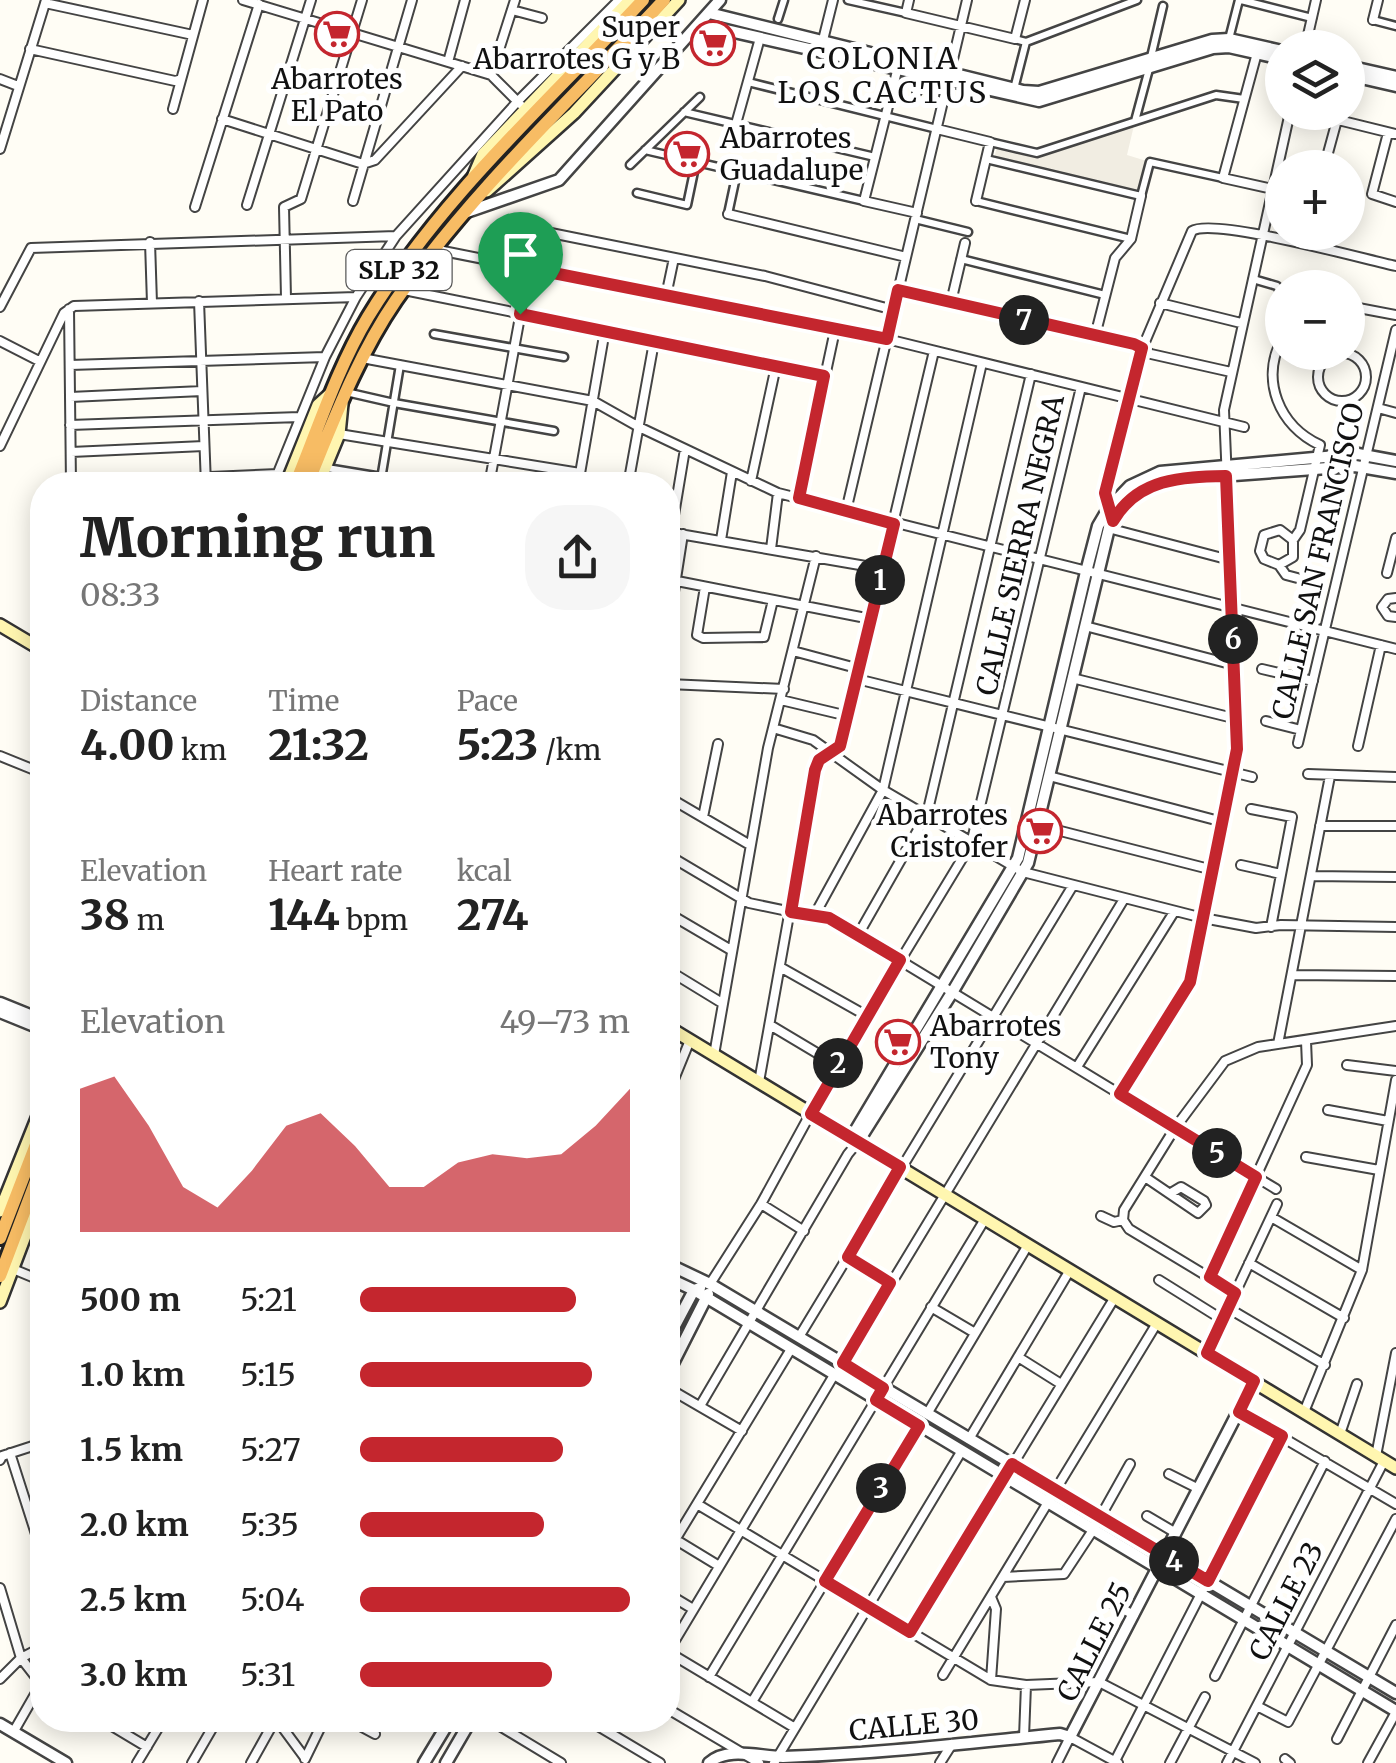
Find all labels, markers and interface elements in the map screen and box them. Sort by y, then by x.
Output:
place label: Super Abarrotes G y B [472,9,680,77]
supermarket icon: Abarrotes El Pato [314,11,360,57]
supermarket icon: Super Abarrotes G y B [690,20,736,66]
map controls [1265,30,1365,370]
button: layers [1265,30,1365,130]
district label: COLONIA LOS CACTUS [777,39,989,111]
place label: Abarrotes El Pato [270,61,403,129]
place label: Abarrotes Guadalupe [719,120,863,188]
supermarket icon: Abarrotes Guadalupe [664,131,710,177]
button: + [1265,150,1365,250]
pin [478,212,563,315]
icon: arrive [493,227,548,282]
road number: SLP 32 [346,250,452,290]
button: − [1265,270,1365,370]
pin: 7 [999,295,1049,345]
text: 7 [1016,302,1032,338]
street label: CALLE SIERRA NEGRA [968,391,1072,699]
street label: CALLE SAN FRANCISCO [1264,399,1372,723]
text: Morning run [80,503,435,572]
button: share [525,505,630,610]
pin: 1 [855,555,905,605]
text: 1 [874,562,886,598]
text: 08:33 [80,575,160,615]
pin: 6 [1208,614,1258,664]
text: 6 [1224,621,1242,657]
text: Distance [80,683,197,719]
text: Time [268,683,339,719]
text: Pace [457,683,518,719]
text: 4.00 [80,719,174,771]
text: 21:32 [268,719,369,771]
text: 5:23 [457,719,538,771]
text: km [174,732,227,768]
text: /km [538,732,601,768]
place label: Abarrotes Cristofer [876,797,1008,865]
supermarket icon: Abarrotes Cristofer [1017,808,1063,854]
text: Elevation [80,853,207,889]
text: Heart rate [268,853,402,889]
text: kcal [457,853,512,889]
text: 38 [80,889,130,941]
text: 144 [268,889,340,941]
text: 274 [457,889,528,941]
text: m [130,902,165,938]
text: bpm [340,902,408,938]
text: Elevation [80,1002,225,1042]
text: 49–73 m [499,1002,630,1042]
place label: Abarrotes Tony [929,1008,1061,1076]
supermarket icon: Abarrotes Tony [875,1019,921,1065]
pin: 2 [813,1038,863,1088]
text: 2 [830,1045,846,1081]
pin: 5 [1192,1128,1242,1178]
text: 5 [1209,1135,1225,1171]
text: 500 m [80,1280,181,1320]
text: 5:21 [240,1280,297,1320]
text: 1.0 km [80,1355,185,1395]
text: 5:15 [240,1355,296,1395]
text: 1.5 km [80,1430,183,1470]
text: 5:27 [240,1430,301,1470]
pin: 3 [856,1463,906,1513]
text: 3 [873,1470,889,1506]
text: 2.0 km [80,1505,189,1545]
text: 5:35 [240,1505,299,1545]
pin: 4 [1149,1536,1199,1586]
street label: CALLE 23 [1241,1536,1331,1666]
text: 4 [1165,1543,1183,1579]
street label: CALLE 25 [1049,1577,1139,1707]
text: 2.5 km [80,1580,187,1620]
text: 5:04 [240,1580,304,1620]
text: 3.0 km [80,1655,187,1695]
text: 5:31 [240,1655,295,1695]
street label: CALLE 30 [847,1701,981,1749]

